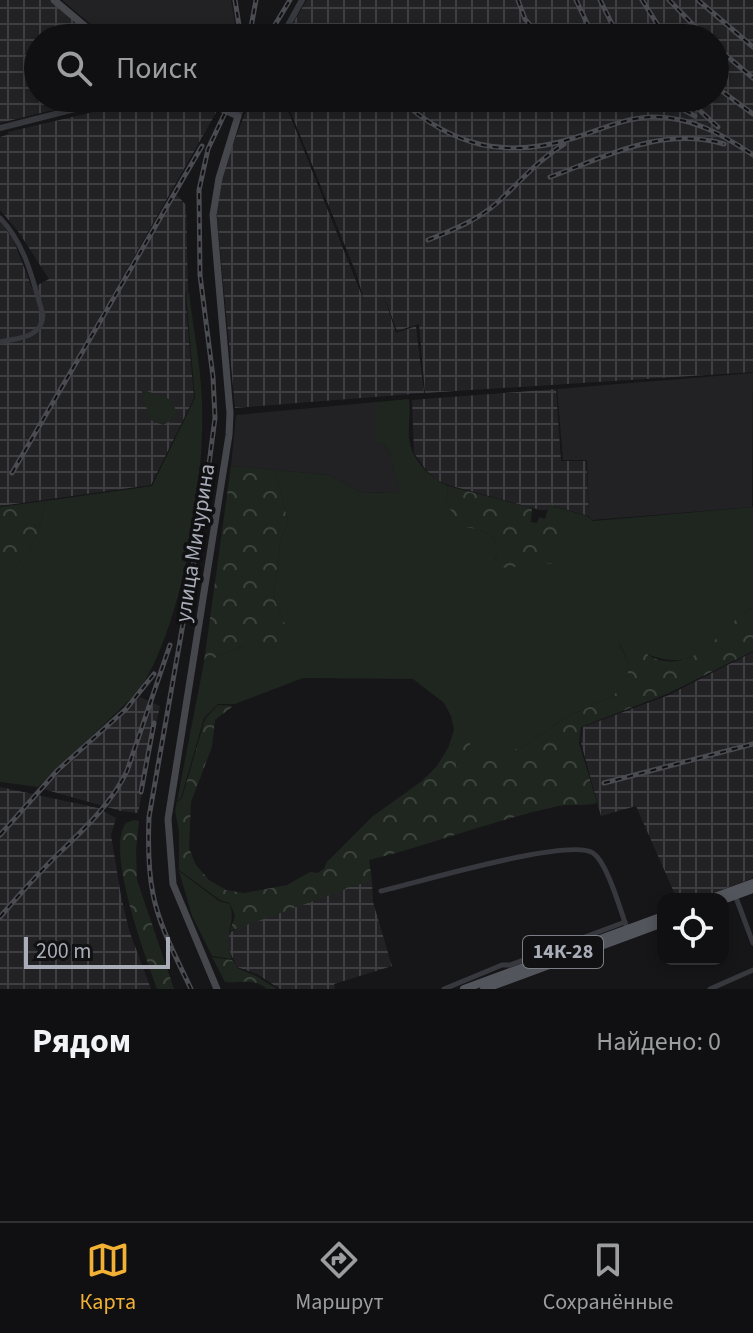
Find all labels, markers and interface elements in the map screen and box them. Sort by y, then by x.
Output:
search box [24,24,729,112]
icon: search [52,46,96,90]
text: Поиск [116,47,197,90]
street label: улица Мичурина [167,461,223,625]
map controls [657,893,729,965]
button: locate [657,893,729,965]
scale bar [24,933,170,969]
text: 200 m [36,935,91,967]
road number: 14К-28 [523,936,603,968]
text: Рядом [32,1017,131,1066]
text: Найдено: 0 [596,1023,721,1060]
tab: Карта [80,1238,136,1318]
tab: Маршрут [295,1238,384,1318]
tab: Сохранённые [543,1238,673,1318]

